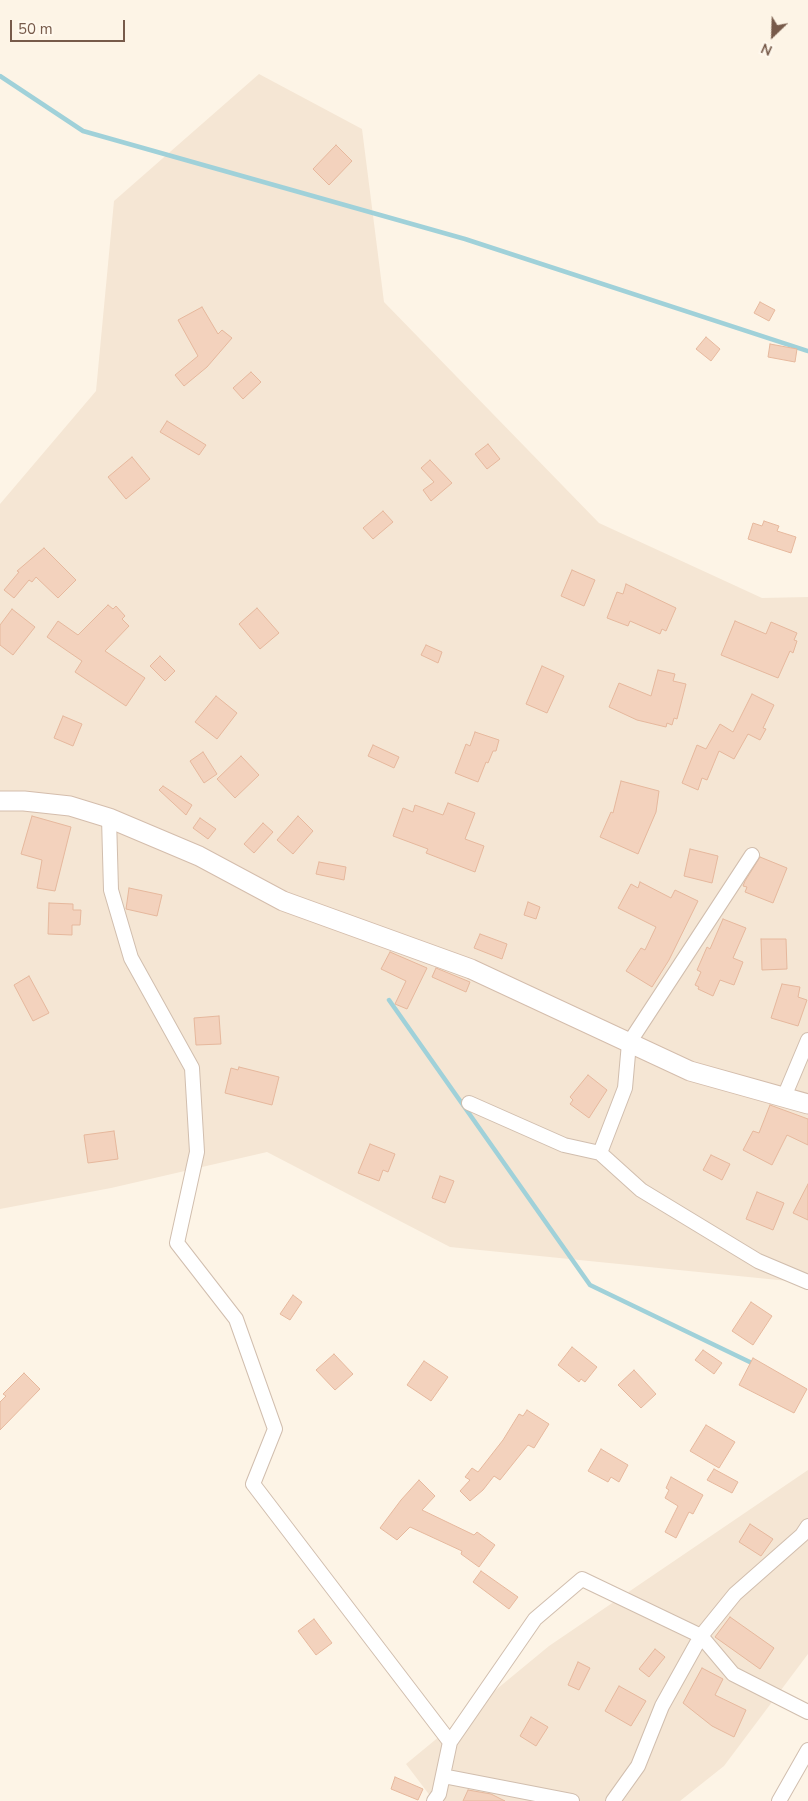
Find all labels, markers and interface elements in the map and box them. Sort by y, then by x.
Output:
scale bar [12,10,128,42]
north arrow [748,10,798,60]
text: 50 m [18,19,53,39]
text: N [758,38,775,60]

